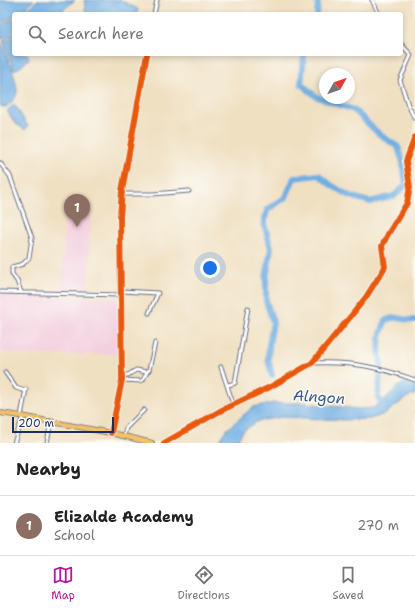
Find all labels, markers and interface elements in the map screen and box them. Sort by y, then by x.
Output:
search box [12,12,403,56]
icon: search [26,23,48,45]
text: Search here [58,24,144,44]
north arrow [319,68,355,104]
pin: 1 [64,194,90,227]
your location [200,258,220,278]
water label: Alngon [292,385,346,409]
scale bar [12,415,114,434]
text: 200 m [18,416,54,431]
text: Nearby [16,458,81,480]
text: Elizalde Academy [54,507,194,527]
text: 1 [26,517,32,534]
text: 270 m [357,517,399,534]
text: School [54,527,95,544]
tab: Map [51,564,75,603]
tab: Directions [177,564,230,603]
tab: Saved [332,564,364,603]

